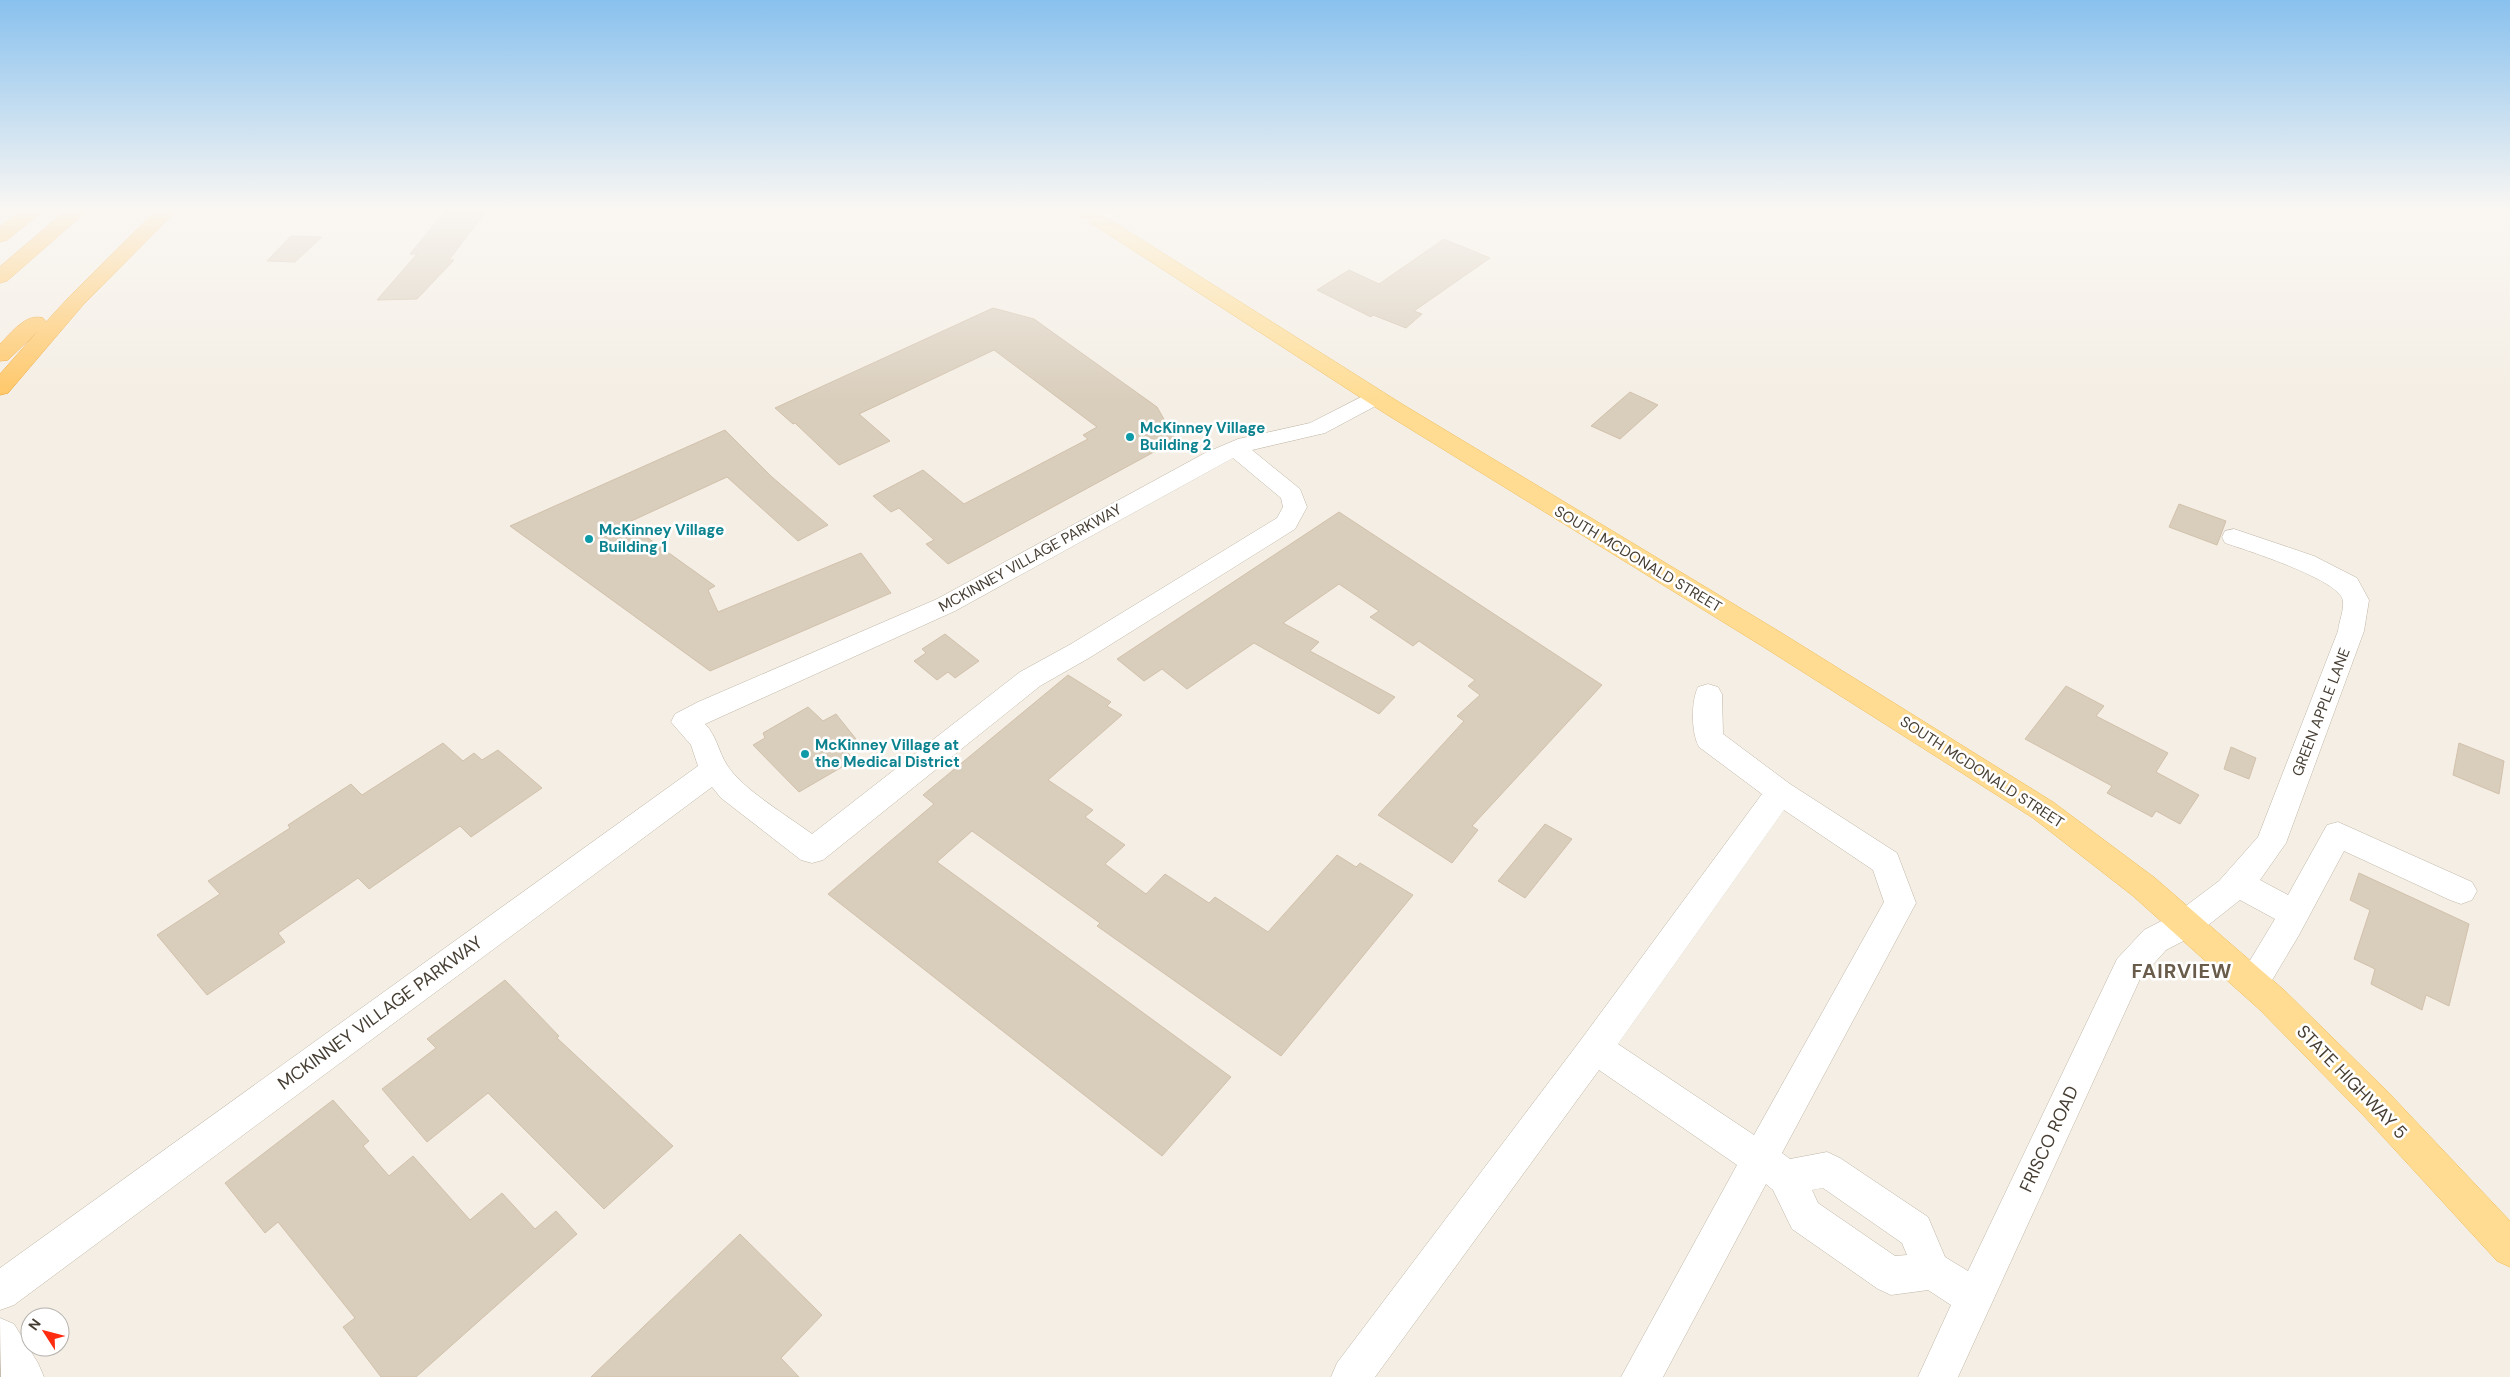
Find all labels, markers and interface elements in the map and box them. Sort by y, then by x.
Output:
place label: McKinney Village Building 2 [1140,418,1265,455]
marker: McKinney Village Building 2 [1124,431,1136,443]
street label: MCKINNEY VILLAGE PARKWAY [935,499,1125,617]
street label: SOUTH MCDONALD STREET [1551,501,1725,617]
place label: McKinney Village Building 1 [599,520,724,557]
marker: McKinney Village Building 1 [583,533,595,545]
street label: GREEN APPLE LANE [2287,645,2355,779]
street label: SOUTH MCDONALD STREET [1896,711,2068,833]
place label: McKinney Village at the Medical District [815,735,960,772]
marker: McKinney Village at the Medical District [799,748,811,760]
street label: MCKINNEY VILLAGE PARKWAY [273,930,488,1095]
district label: FAIRVIEW [2132,958,2232,984]
street label: STATE HIGHWAY 5 [2291,1020,2413,1144]
street label: FRISCO ROAD [2014,1082,2084,1196]
north arrow [20,1307,70,1357]
text: N [24,1315,45,1334]

